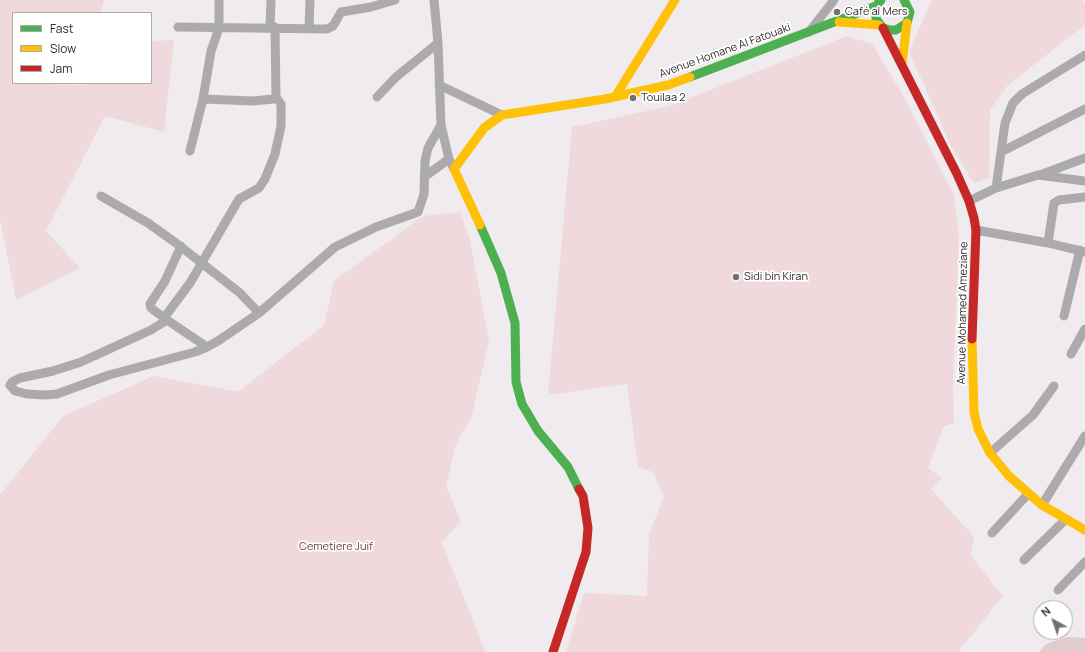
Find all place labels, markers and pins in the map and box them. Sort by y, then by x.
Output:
place label: Café al Mers [845,5,908,19]
marker: Café al Mers [832,7,842,17]
place label: Touilaa 2 [641,91,686,105]
marker: Touilaa 2 [628,93,638,103]
place label: Sidi bin Kiran [744,270,808,284]
marker: Sidi bin Kiran [731,272,741,282]

